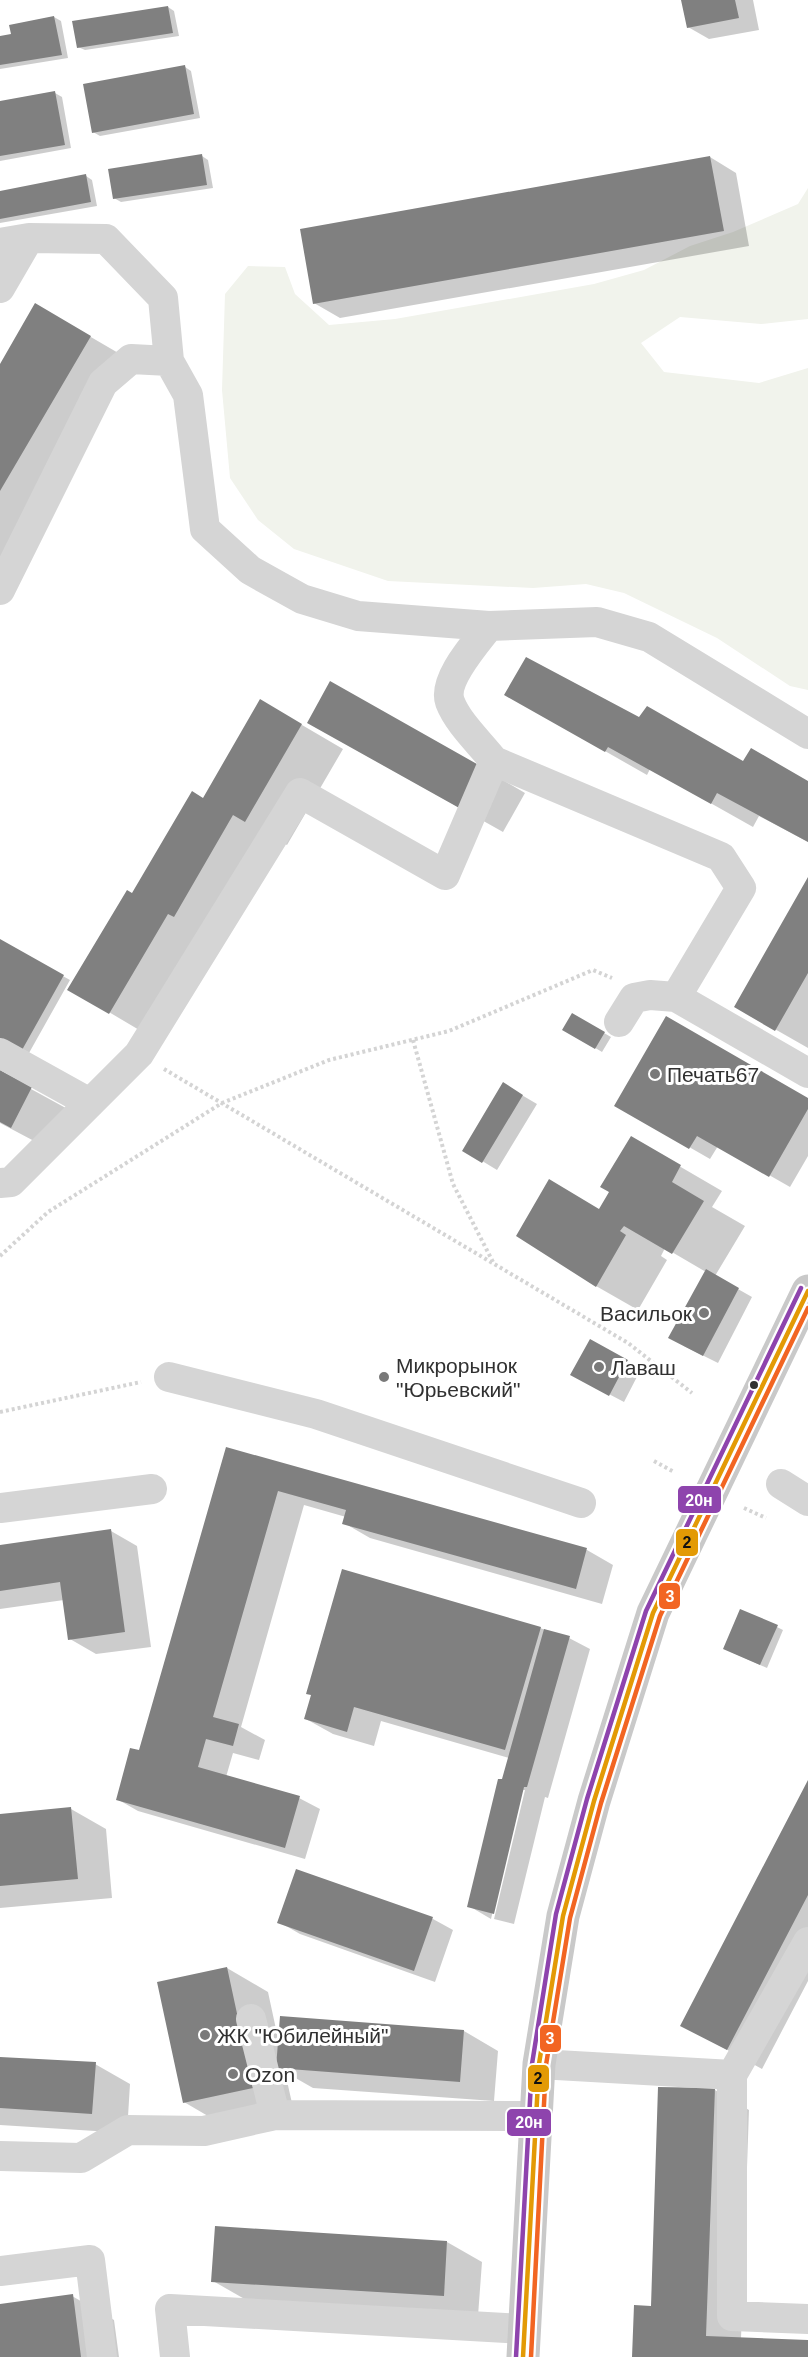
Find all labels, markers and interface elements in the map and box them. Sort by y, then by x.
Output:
place label: Печать67 [667,1063,759,1086]
marker: Печать67 [648,1067,662,1081]
place label: Васильок [600,1302,693,1325]
marker: Васильок [697,1306,711,1320]
place label: Микрорынок "Юрьевский" [396,1354,521,1401]
place label: Лаваш [611,1356,676,1379]
marker: Лаваш [592,1360,606,1374]
marker: Микрорынок "Юрьевский" [377,1370,391,1384]
unlabelled marker [748,1379,760,1391]
line badge: 20н [677,1485,722,1514]
text: 20н [685,1492,713,1509]
line badge: 2 [675,1528,699,1557]
text: 2 [683,1534,692,1551]
line badge: 3 [658,1582,681,1610]
text: 3 [666,1588,675,1605]
place label: ЖК "Юбилейный" [217,2024,388,2047]
line badge: 3 [539,2024,562,2053]
marker: ЖК "Юбилейный" [198,2028,212,2042]
text: 3 [546,2030,555,2047]
place label: Ozon [245,2063,295,2086]
line badge: 2 [527,2064,550,2093]
marker: Ozon [226,2067,240,2081]
text: 2 [534,2070,543,2087]
line badge: 20н [506,2108,552,2137]
text: 20н [515,2114,543,2131]

